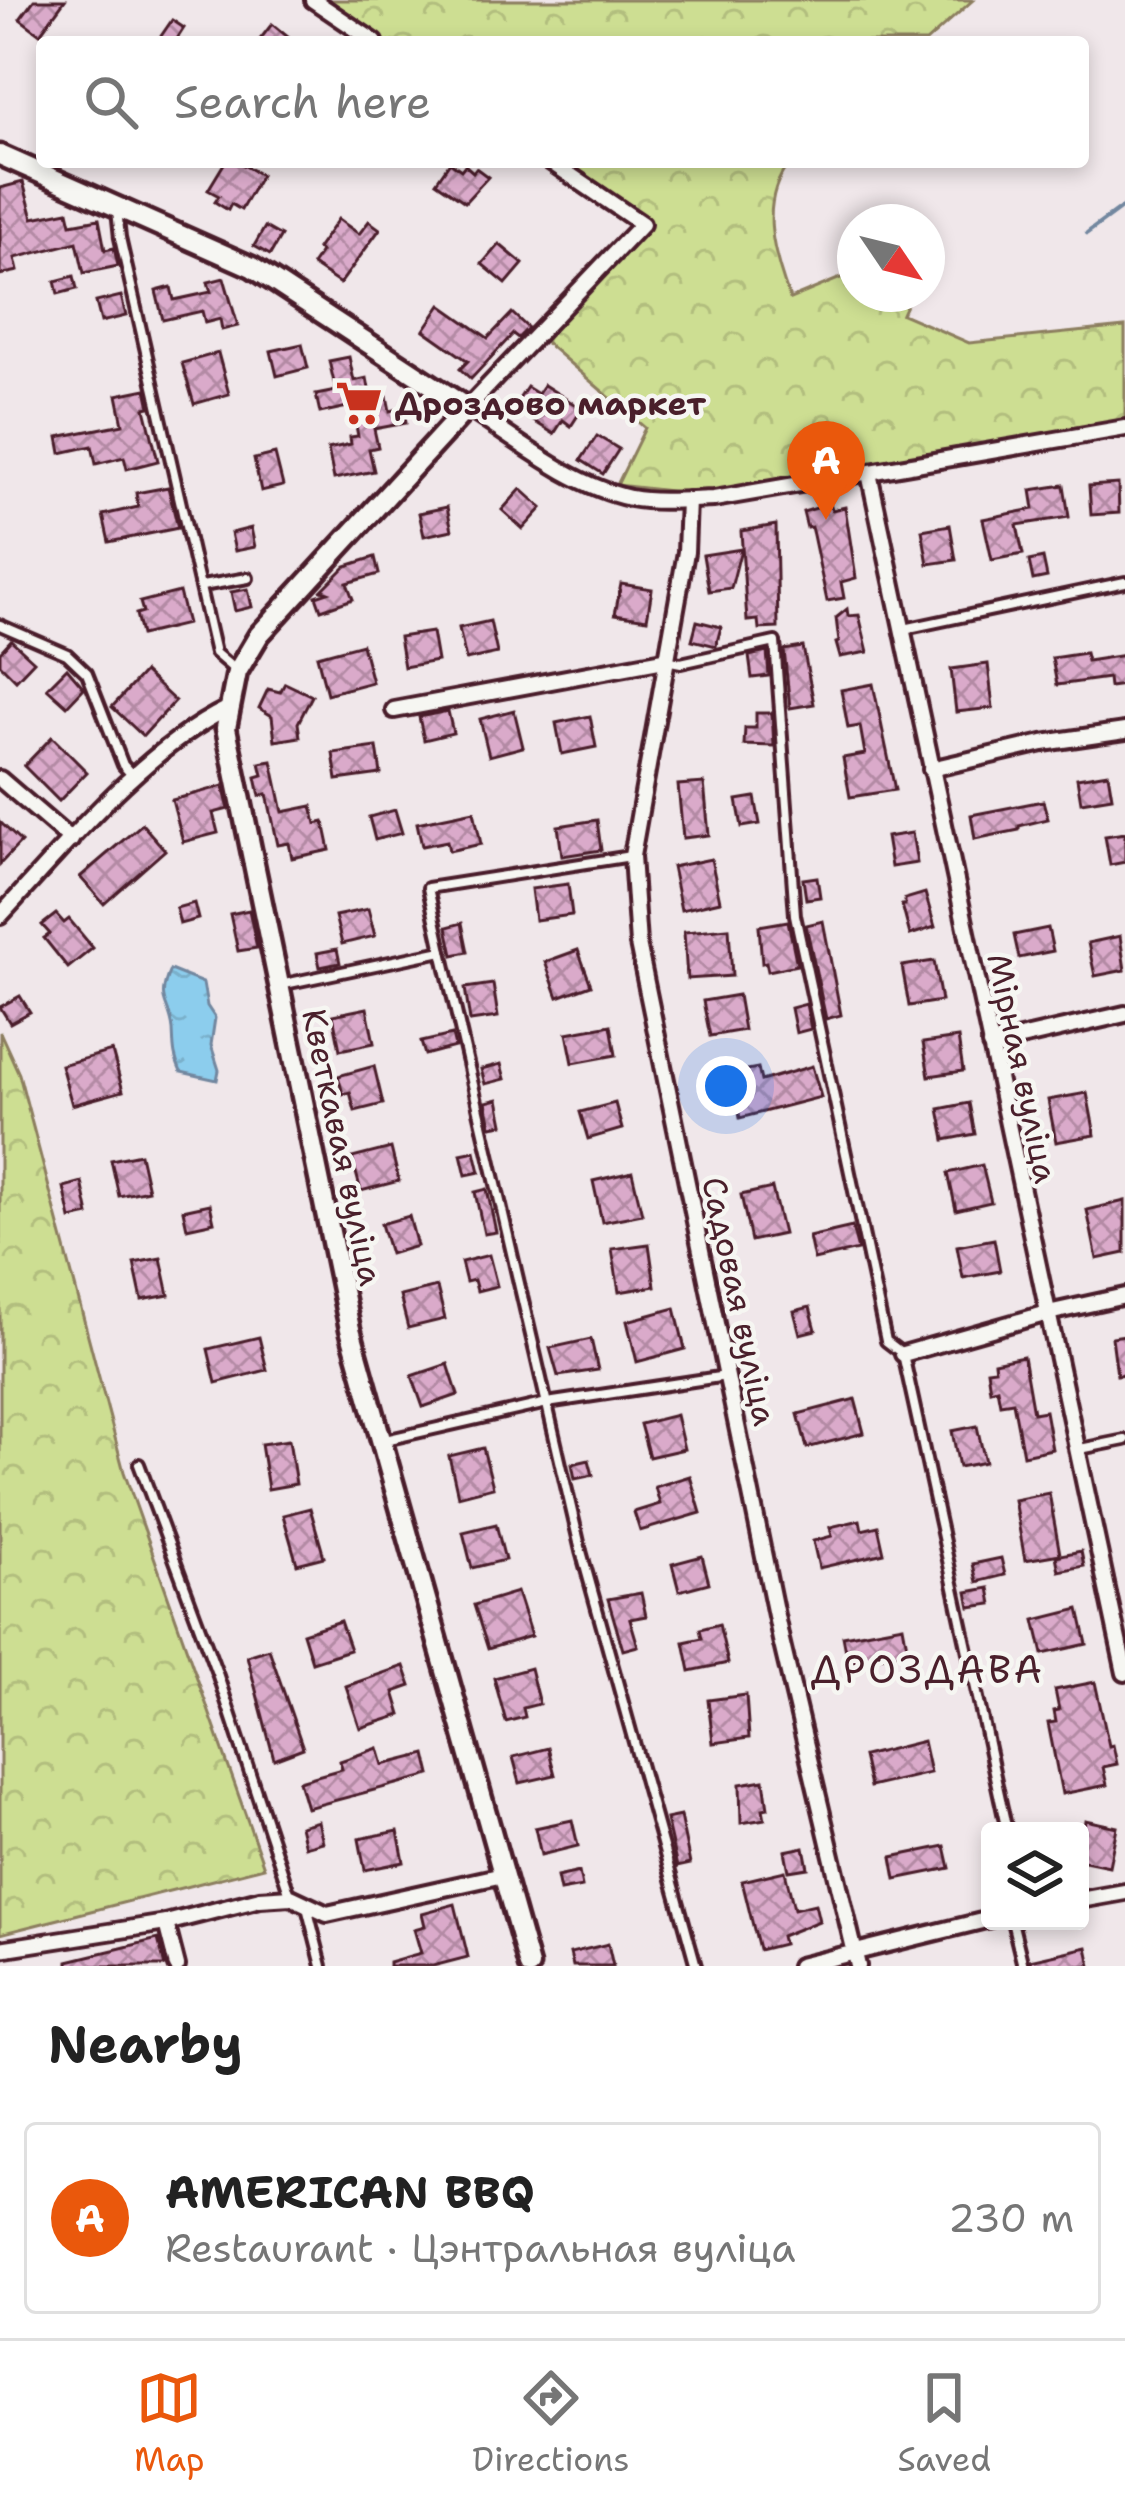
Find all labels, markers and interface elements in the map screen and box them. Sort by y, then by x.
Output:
search box [36,36,1089,168]
icon: search [78,69,144,135]
text: Search here [174,72,431,132]
north arrow [837,204,945,312]
supermarket icon: Дроздово маркет [334,378,384,428]
place label: Дроздово маркет [395,381,706,426]
pin: A [787,421,865,520]
street label: Мірная вуліца [976,949,1069,1187]
street label: Кветкавая вуліца [291,1005,394,1290]
your location [696,1056,756,1116]
street label: Садовая вуліца [691,1173,788,1430]
district label: ДРОЗДАВА [811,1643,1045,1695]
map controls [981,1822,1089,1930]
button: layers [981,1822,1089,1930]
text: Nearby [48,2010,243,2078]
text: AMERICAN BBQ [165,2162,535,2222]
text: A [75,2192,105,2244]
text: 230 m [948,2192,1074,2244]
text: Restaurant · Цэнтральная вуліца [165,2222,796,2274]
tab: Map [134,2365,205,2482]
tab: Directions [472,2365,630,2482]
tab: Saved [897,2365,991,2482]

